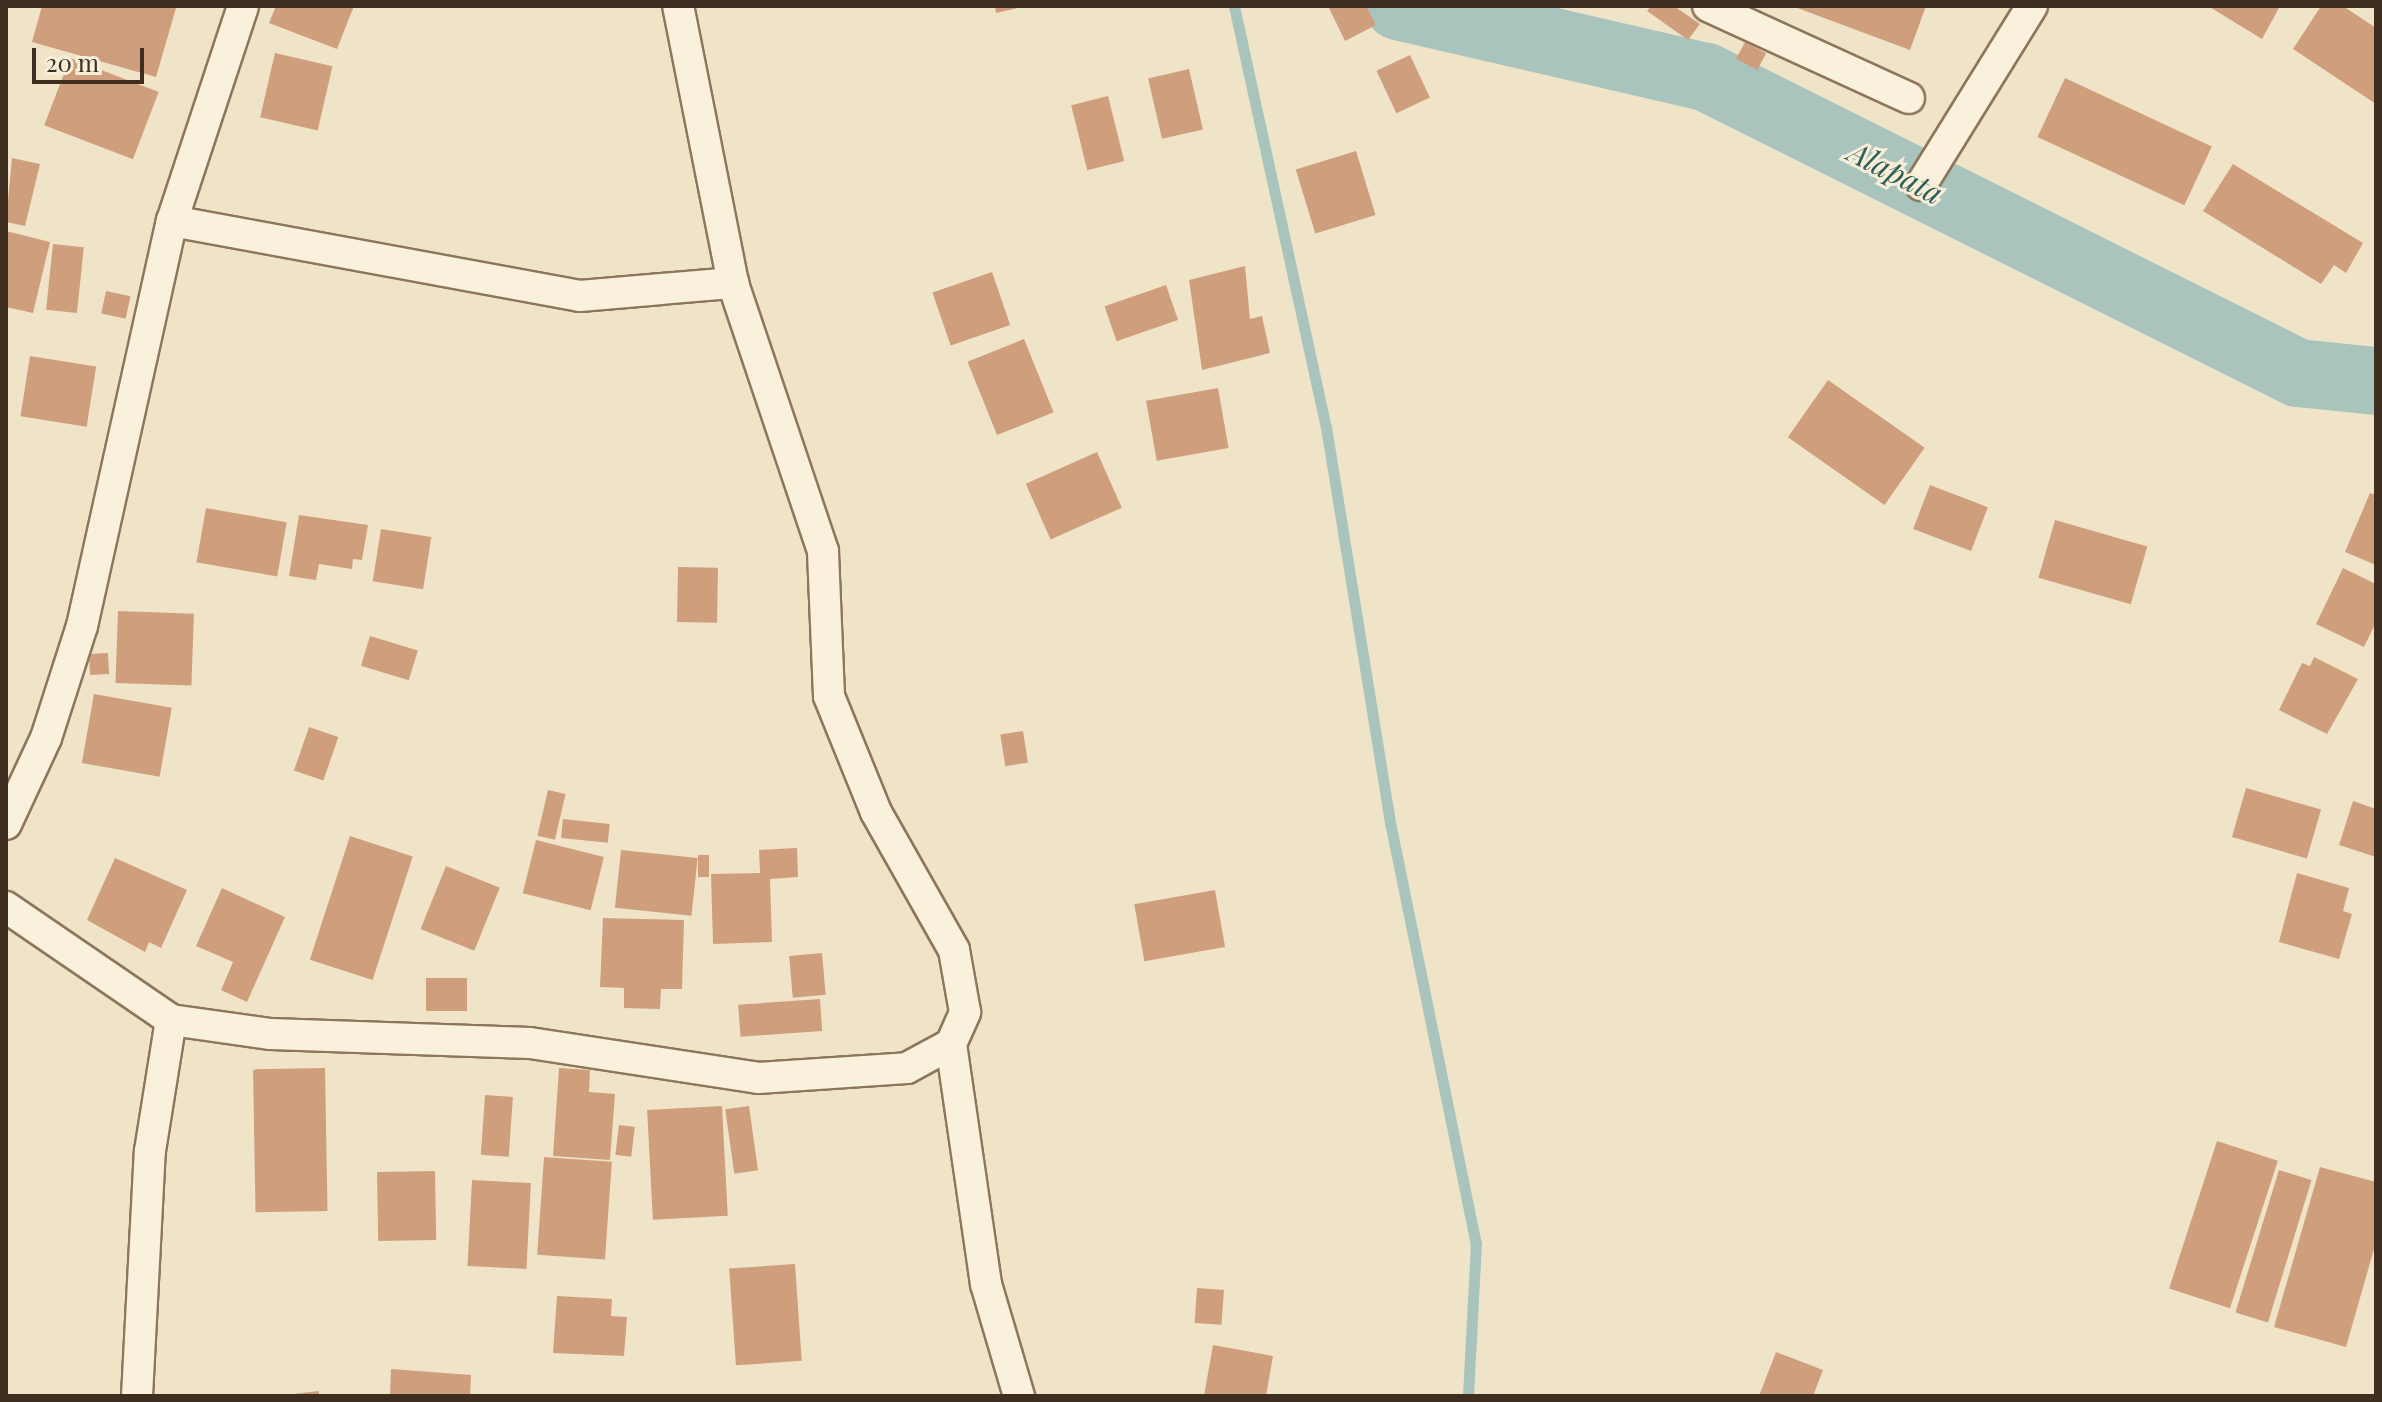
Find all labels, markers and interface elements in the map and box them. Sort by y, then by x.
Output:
scale bar [36,32,148,82]
text: 20 m [46,46,99,78]
water label: Alapata [1843,133,1949,211]

